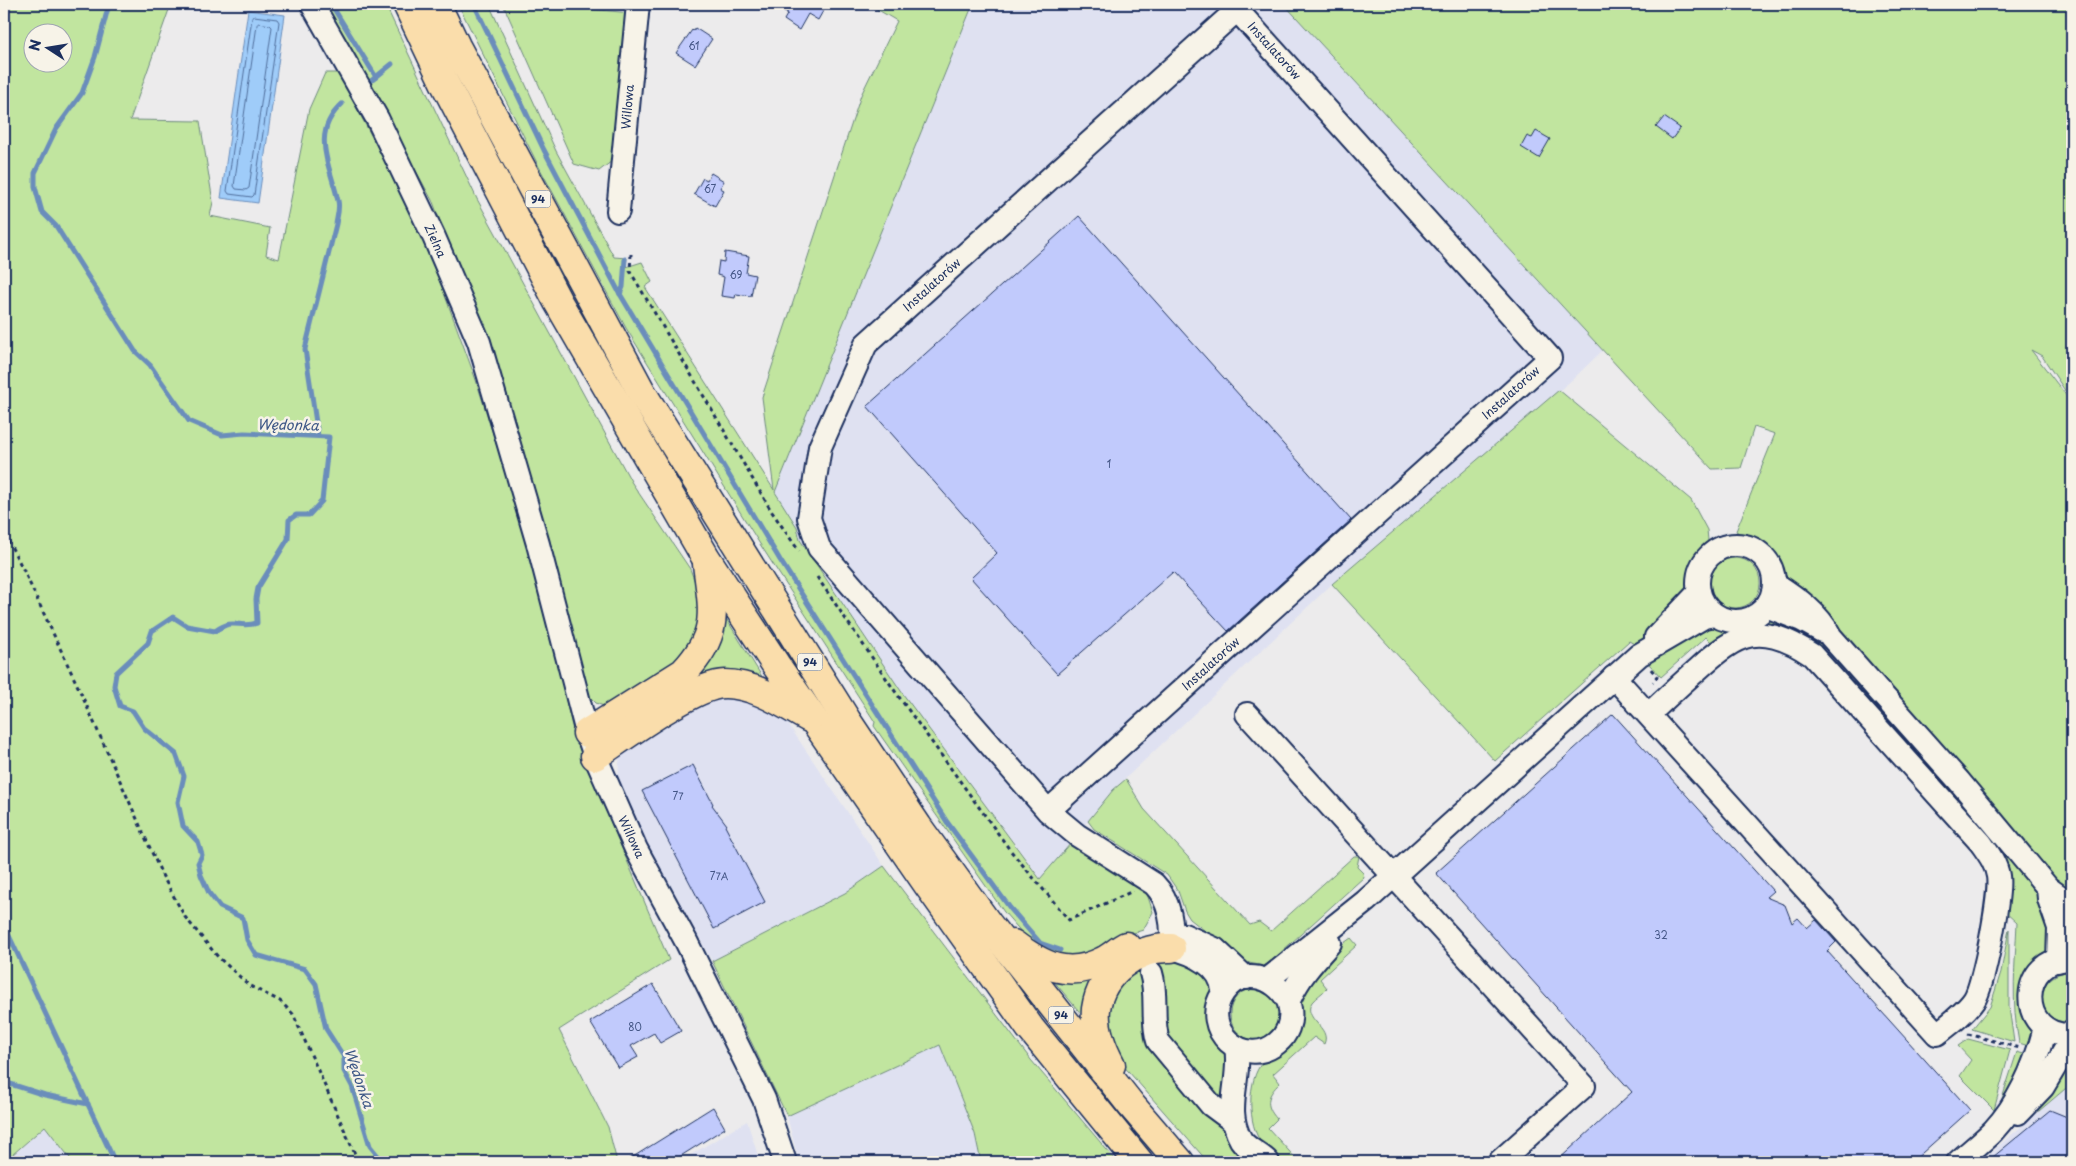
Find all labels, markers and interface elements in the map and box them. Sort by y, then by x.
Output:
street label: Instalatorów [1244,17,1306,84]
north arrow [22,22,72,72]
text: N [23,38,46,53]
house number: 61 [688,38,700,53]
street label: Willowa [616,83,638,130]
house number: 67 [704,181,716,196]
road number: 94 [526,190,550,208]
street label: Zielna [420,221,452,261]
street label: Instalatorów [898,253,965,315]
house number: 69 [730,267,742,282]
street label: Instalatorów [1477,361,1544,423]
water label: Wędonka [257,413,320,436]
house number: 1 [1107,456,1111,471]
street label: Instalatorów [1177,632,1244,694]
road number: 94 [798,654,822,670]
house number: 77 [672,788,684,803]
street label: Willowa [614,812,650,861]
house number: 77A [710,868,729,883]
house number: 32 [1654,927,1668,942]
road number: 94 [1048,1006,1074,1024]
house number: 80 [628,1019,642,1034]
water label: Wędonka [339,1045,380,1112]

